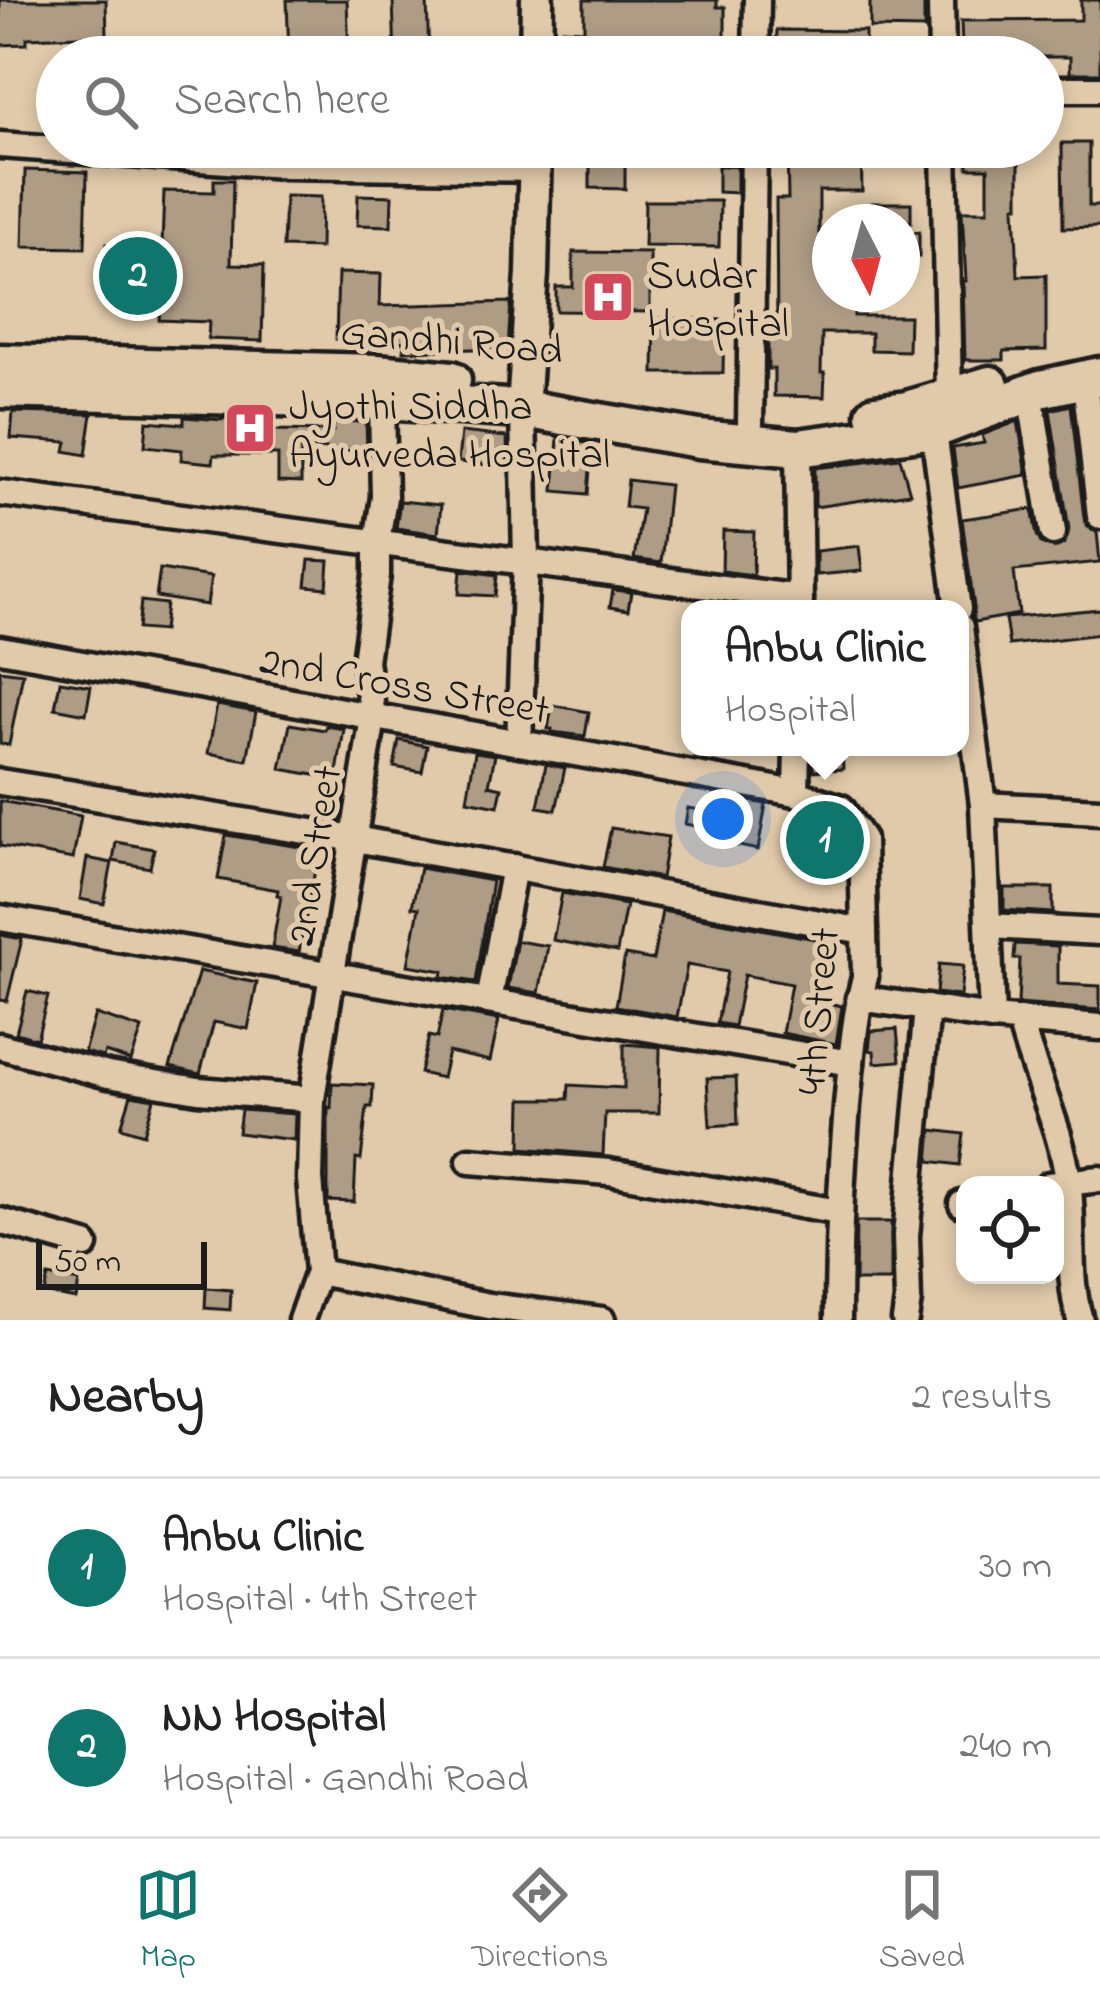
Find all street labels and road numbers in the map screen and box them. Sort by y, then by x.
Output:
street label: Gandhi Road [338,303,565,384]
street label: 2nd Cross Street [255,632,554,743]
street label: 2nd Street [272,761,361,950]
street label: 4th Street [783,925,858,1098]

